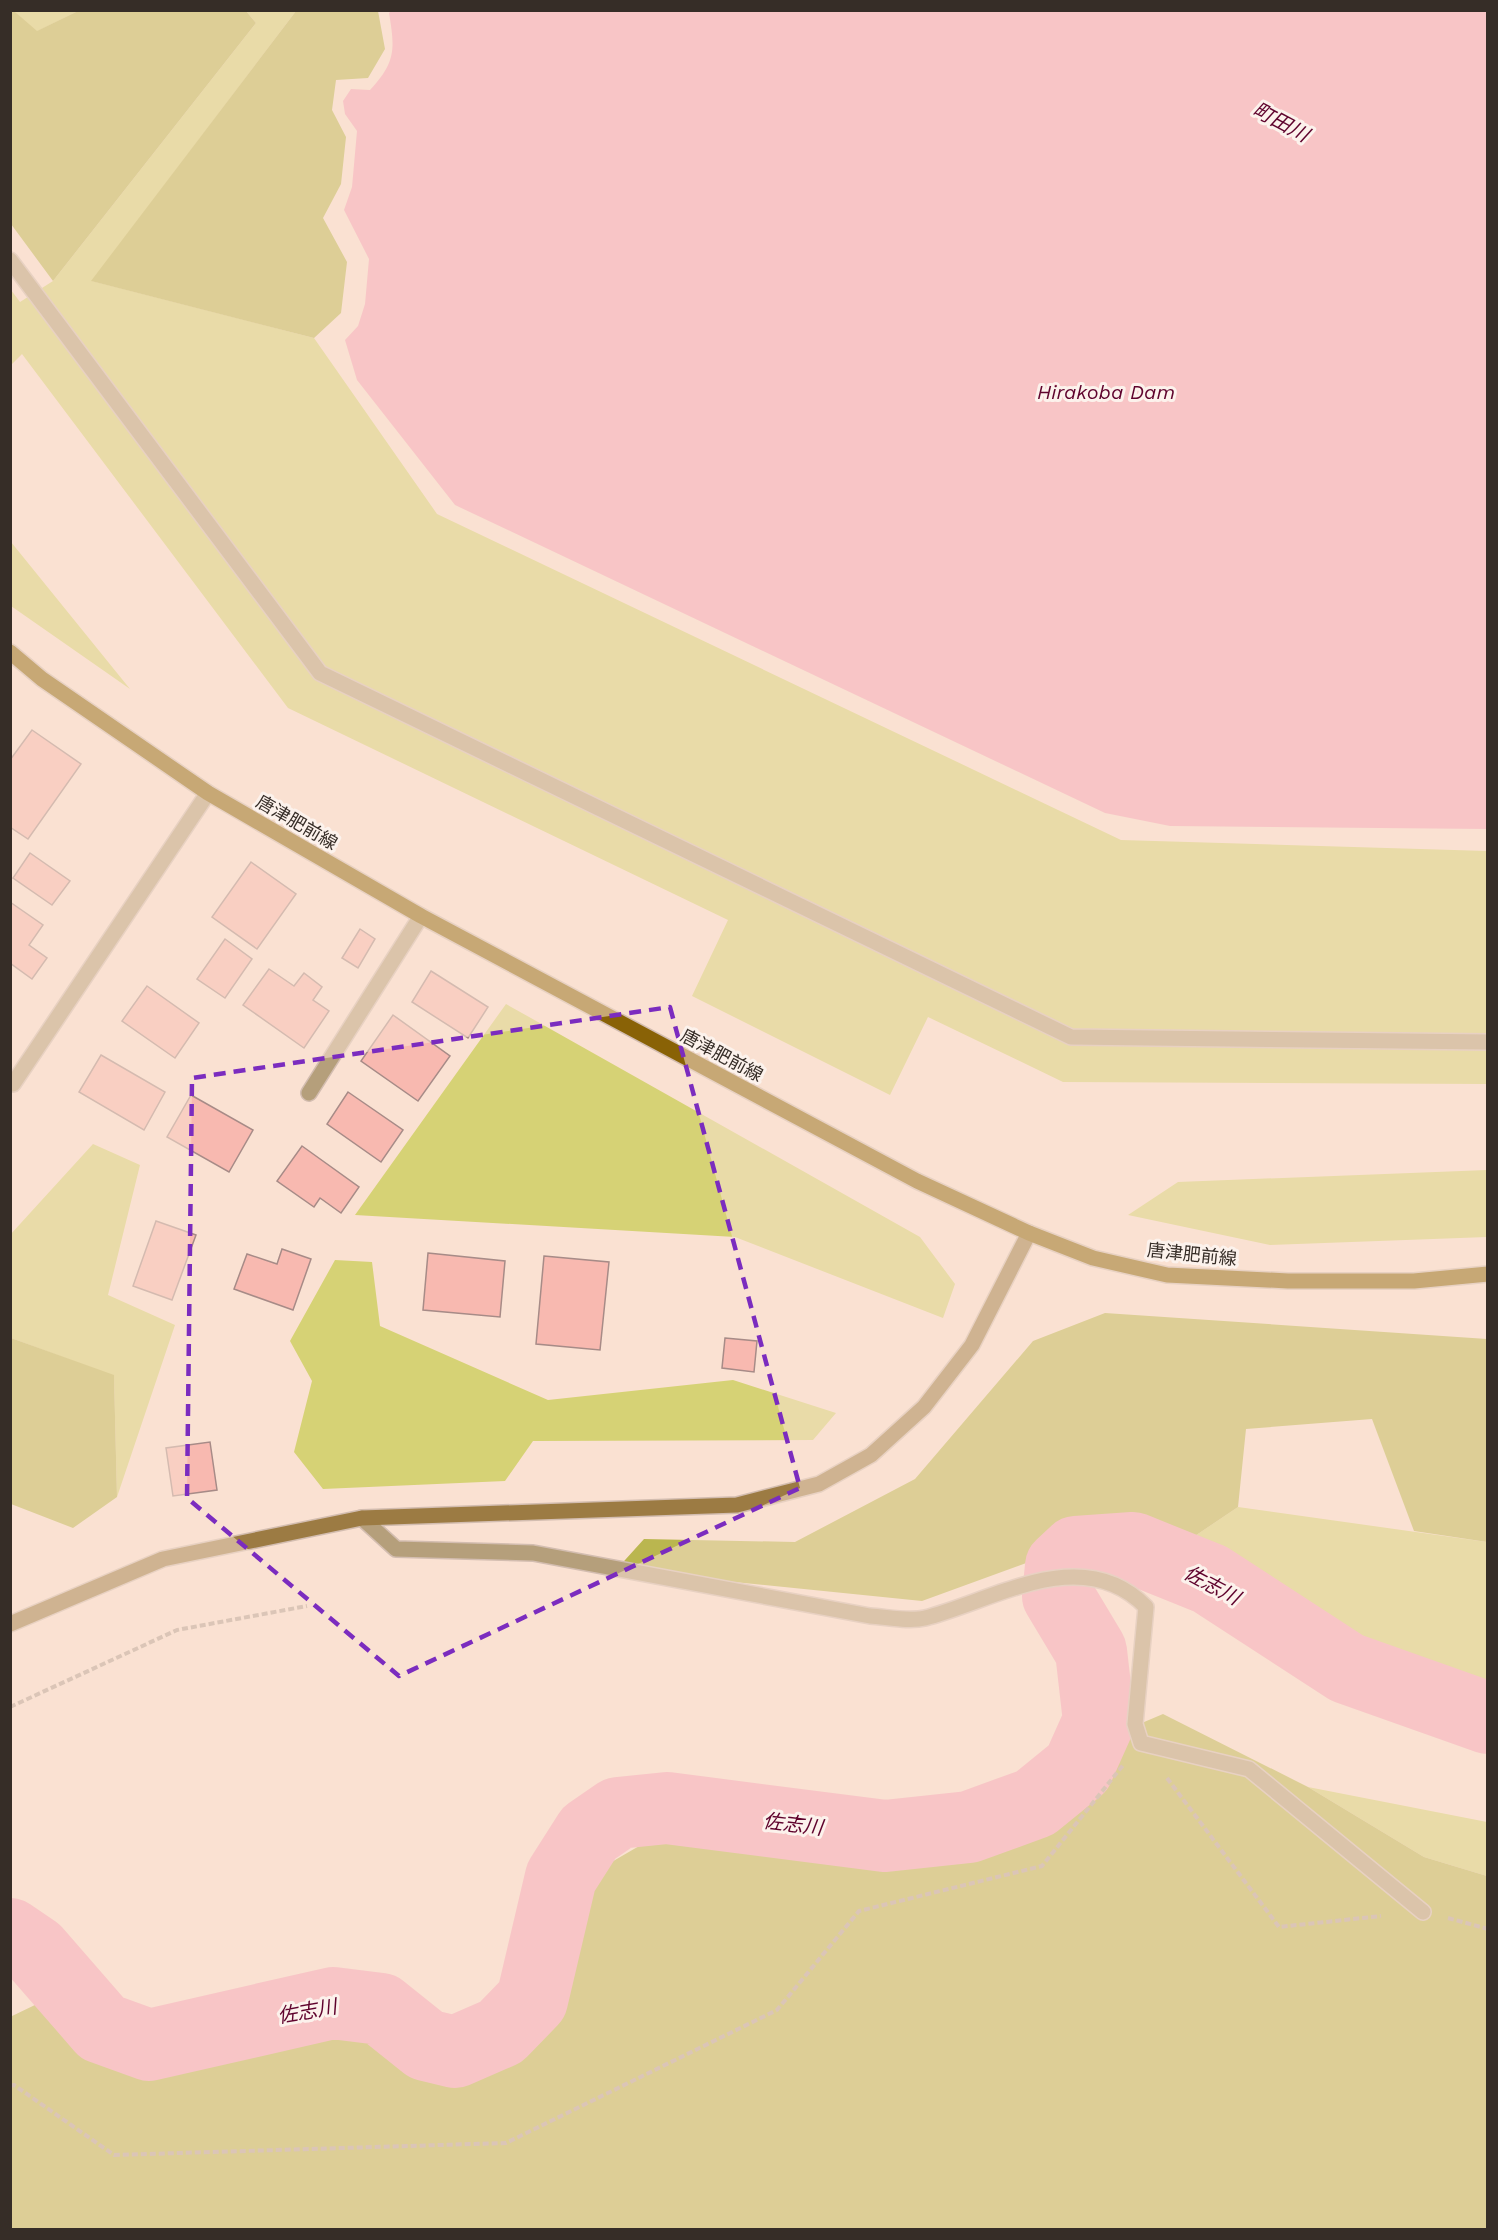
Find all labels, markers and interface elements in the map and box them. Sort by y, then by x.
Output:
water label: 町田川 [1249,97,1315,148]
water label: Hirakoba Dam [1037,380,1175,404]
street label: 唐津肥前線 [253,790,341,854]
street label: 唐津肥前線 [677,1025,767,1085]
street label: 唐津肥前線 [1146,1239,1238,1269]
water label: 佐志川 [1180,1560,1246,1611]
water label: 佐志川 [762,1808,826,1840]
water label: 佐志川 [275,1994,341,2028]

